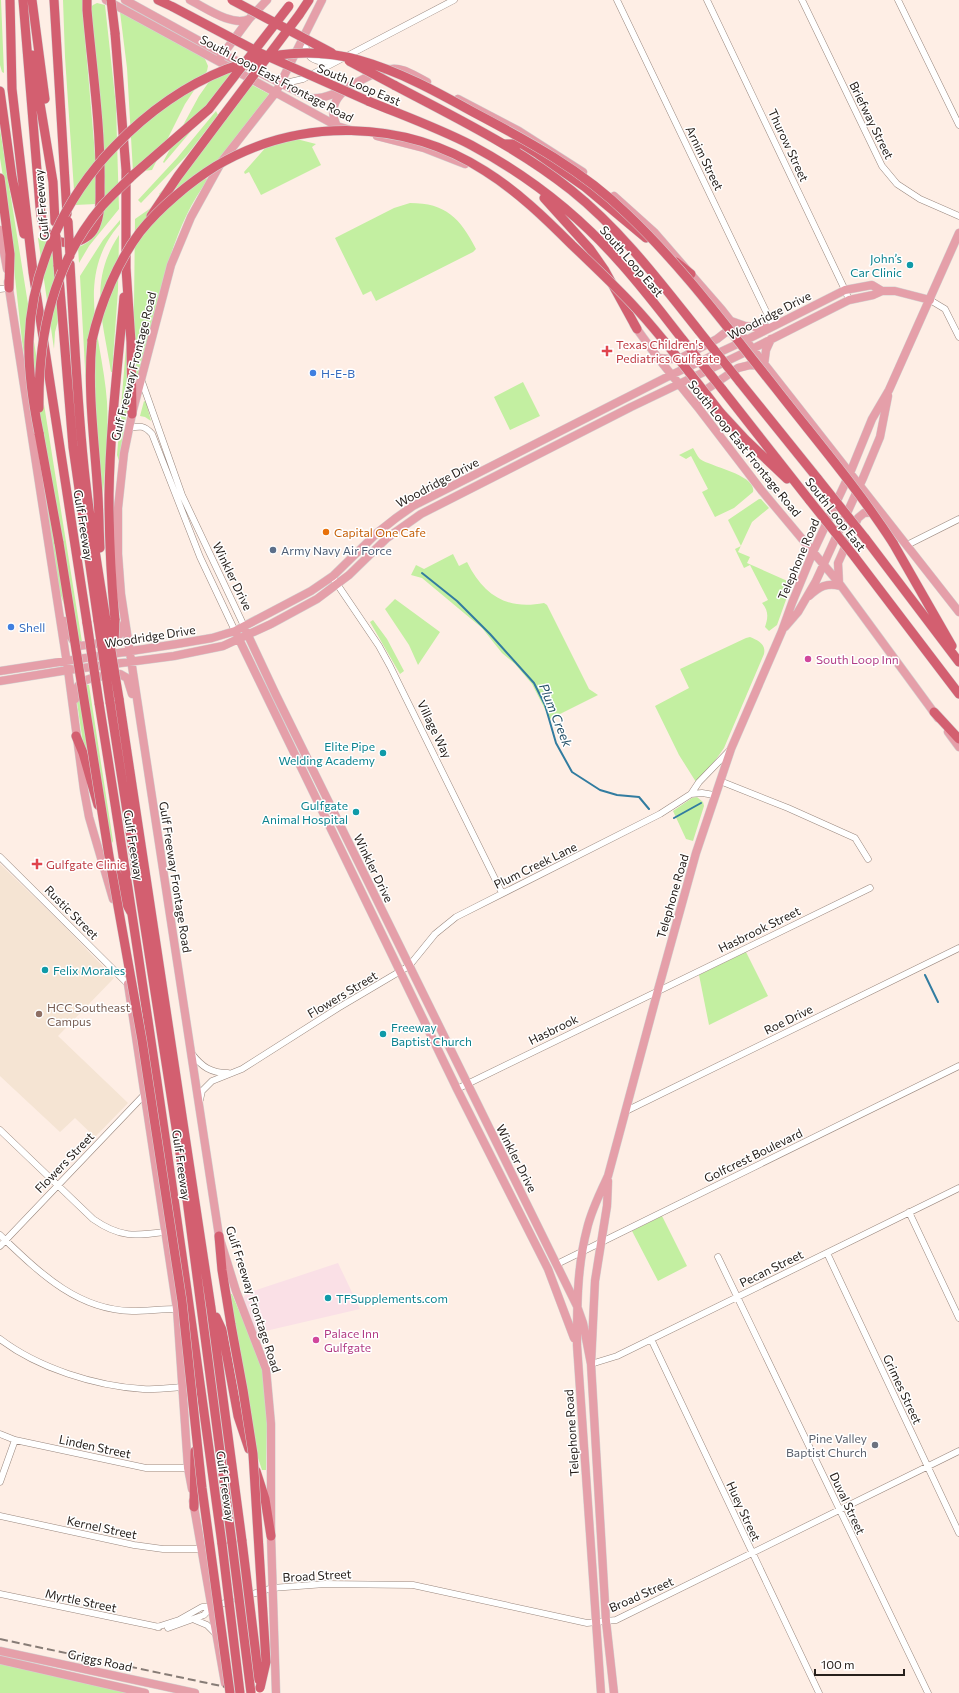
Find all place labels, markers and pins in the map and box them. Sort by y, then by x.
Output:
place label: John’s Car Clinic [850,251,902,279]
marker: John’s Car Clinic [905,260,915,270]
place label: Texas Children's Pediatrics Gulfgate [616,337,720,365]
marker: Texas Children's Pediatrics Gulfgate [601,345,613,357]
place label: H-E-B [321,366,355,380]
marker: H-E-B [308,368,318,378]
place label: Capital One Cafe [334,525,426,539]
marker: Capital One Cafe [321,527,331,537]
place label: Army Navy Air Force [281,543,392,557]
marker: Army Navy Air Force [268,545,278,555]
place label: Shell [19,620,45,634]
marker: Shell [6,622,16,632]
place label: South Loop Inn [816,652,899,666]
marker: South Loop Inn [803,654,813,664]
place label: Elite Pipe Welding Academy [279,739,375,767]
marker: Elite Pipe Welding Academy [378,748,388,758]
place label: Gulfgate Animal Hospital [262,798,348,826]
marker: Gulfgate Animal Hospital [351,807,361,817]
place label: Gulfgate Clinic [46,857,126,871]
marker: Gulfgate Clinic [31,858,43,870]
place label: Felix Morales [53,963,125,977]
marker: Felix Morales [40,965,50,975]
place label: HCC Southeast Campus [47,1000,130,1028]
marker: HCC Southeast Campus [34,1009,44,1019]
place label: Freeway Baptist Church [391,1020,472,1048]
marker: Freeway Baptist Church [378,1029,388,1039]
place label: TFSupplements.com [336,1291,448,1305]
marker: TFSupplements.com [323,1293,333,1303]
place label: Palace Inn Gulfgate [324,1326,379,1354]
marker: Palace Inn Gulfgate [311,1335,321,1345]
place label: Pine Valley Baptist Church [786,1431,867,1459]
marker: Pine Valley Baptist Church [870,1440,880,1450]

